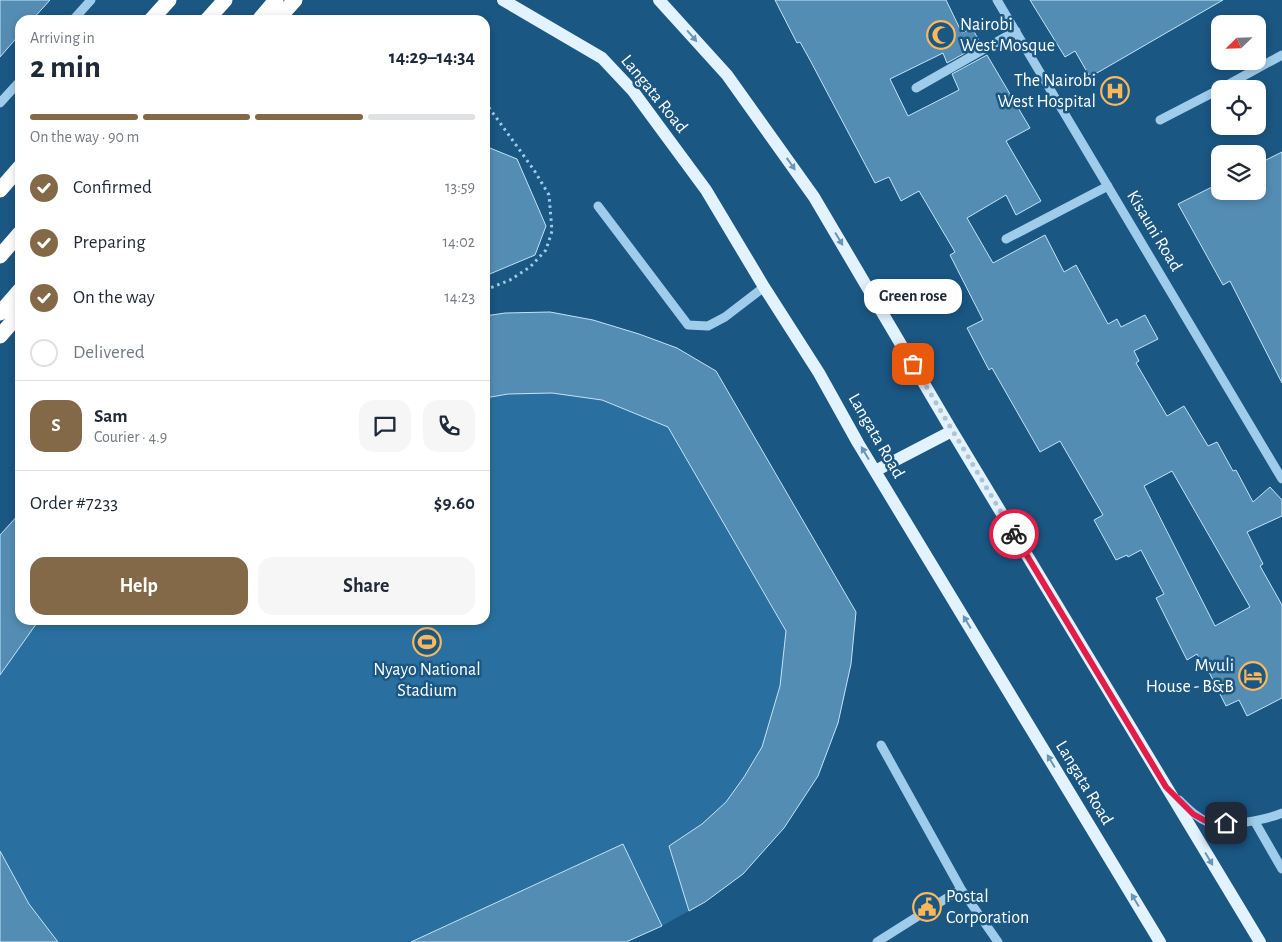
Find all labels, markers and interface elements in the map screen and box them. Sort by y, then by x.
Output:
north arrow [1211,15,1266,70]
map controls [1211,15,1266,200]
place label: Nairobi West Mosque [960,16,1055,55]
mosque icon: Nairobi West Mosque [926,20,956,50]
one-way arrow [687,29,698,42]
text: Arriving in [30,30,95,46]
text: 14:29–14:34 [389,48,475,67]
text: 2 min [30,51,101,83]
street label: Langata Road [617,52,691,136]
place label: The Nairobi West Hospital [998,72,1096,111]
hospital icon: The Nairobi West Hospital [1100,76,1130,106]
button: locate [1211,80,1266,135]
text: On the way · 90 m [30,129,139,145]
button: layers [1211,145,1266,200]
one-way arrow [786,157,796,171]
icon: check [30,174,58,202]
text: Confirmed [73,178,152,197]
text: 13:59 [445,179,475,195]
street label: Kisauni Road [1123,188,1185,274]
icon: check [30,229,58,257]
one-way arrow [835,232,843,247]
text: Preparing [73,233,146,252]
text: 14:02 [442,234,475,250]
callout: Green rose [864,279,962,314]
icon: check [30,284,58,312]
text: On the way [73,288,155,307]
text: Green rose [879,288,947,304]
text: 14:23 [444,289,475,305]
text: Delivered [73,343,145,362]
pin [892,343,934,385]
icon: bag [899,350,927,378]
street label: Langata Road [845,391,907,481]
button: chat [359,400,411,452]
button: phone [423,400,475,452]
text: Sam [94,407,128,426]
text: S [51,416,61,435]
text: Courier · 4.9 [94,429,167,445]
one-way arrow [860,447,869,460]
text: Order #7233 [30,494,118,513]
text: $9.60 [434,494,475,513]
courier [989,509,1039,559]
icon: bike [1000,520,1028,548]
button: Help [30,557,248,615]
button: Share [258,557,475,615]
one-way arrow [962,616,971,629]
sports icon: Nyayo National Stadium [412,627,442,657]
place label: Mvuli House - B&B [1146,657,1234,696]
place label: Nyayo National Stadium [373,661,481,700]
hotel icon: Mvuli House - B&B [1238,661,1268,691]
street label: Langata Road [1052,738,1116,828]
one-way arrow [1046,755,1055,768]
pin [1205,802,1247,844]
icon: home [1212,809,1240,837]
one-way arrow [1205,852,1214,865]
place label: Postal Corporation [946,888,1029,927]
public building icon: Postal Corporation [912,892,942,922]
one-way arrow [1130,894,1140,907]

